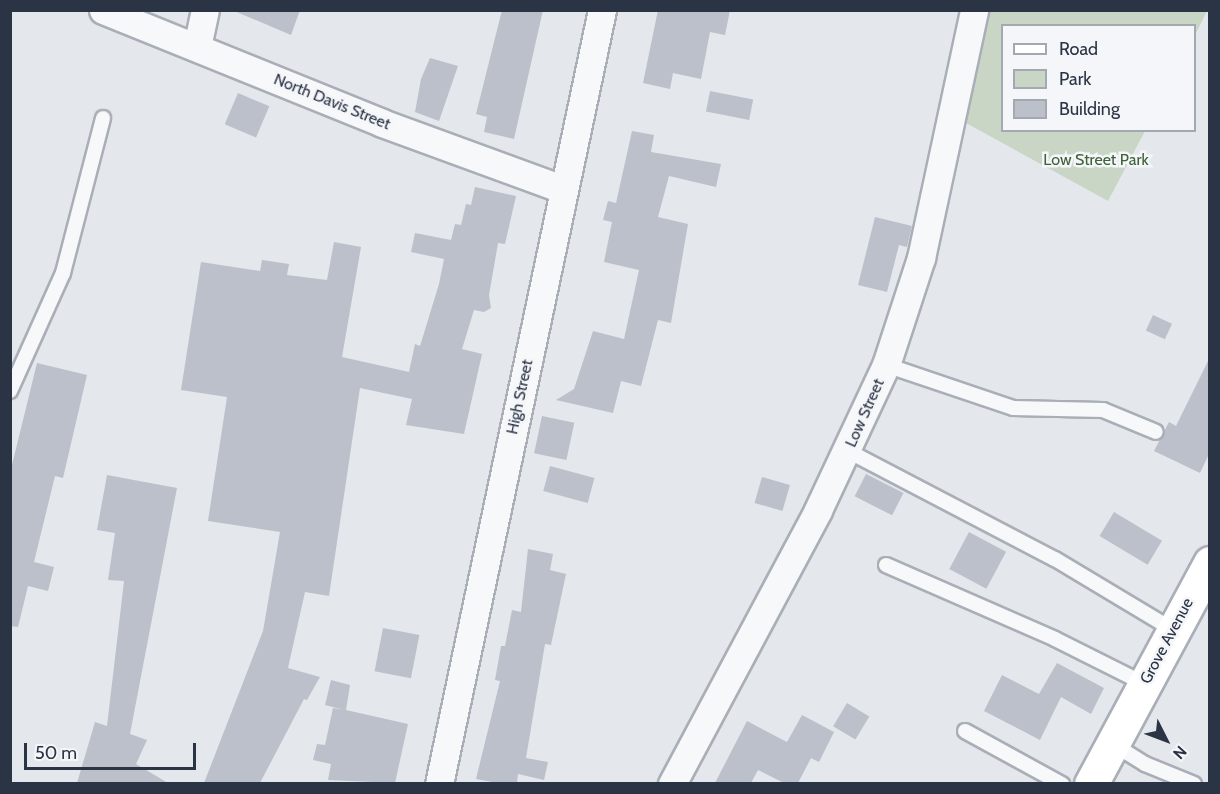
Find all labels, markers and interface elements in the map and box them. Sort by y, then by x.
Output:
legend [1001,24,1196,132]
text: Road [1059,38,1098,60]
text: Park [1059,68,1091,90]
street label: North Davis Street [271,70,393,134]
text: Building [1059,98,1120,120]
park label: Low Street Park [1043,150,1149,170]
street label: High Street [503,358,537,436]
street label: Low Street [841,376,889,450]
street label: Grove Avenue [1136,595,1198,687]
north arrow [1136,710,1196,770]
scale bar [27,731,200,769]
text: 50 m [35,742,77,764]
text: N [1169,742,1191,763]

